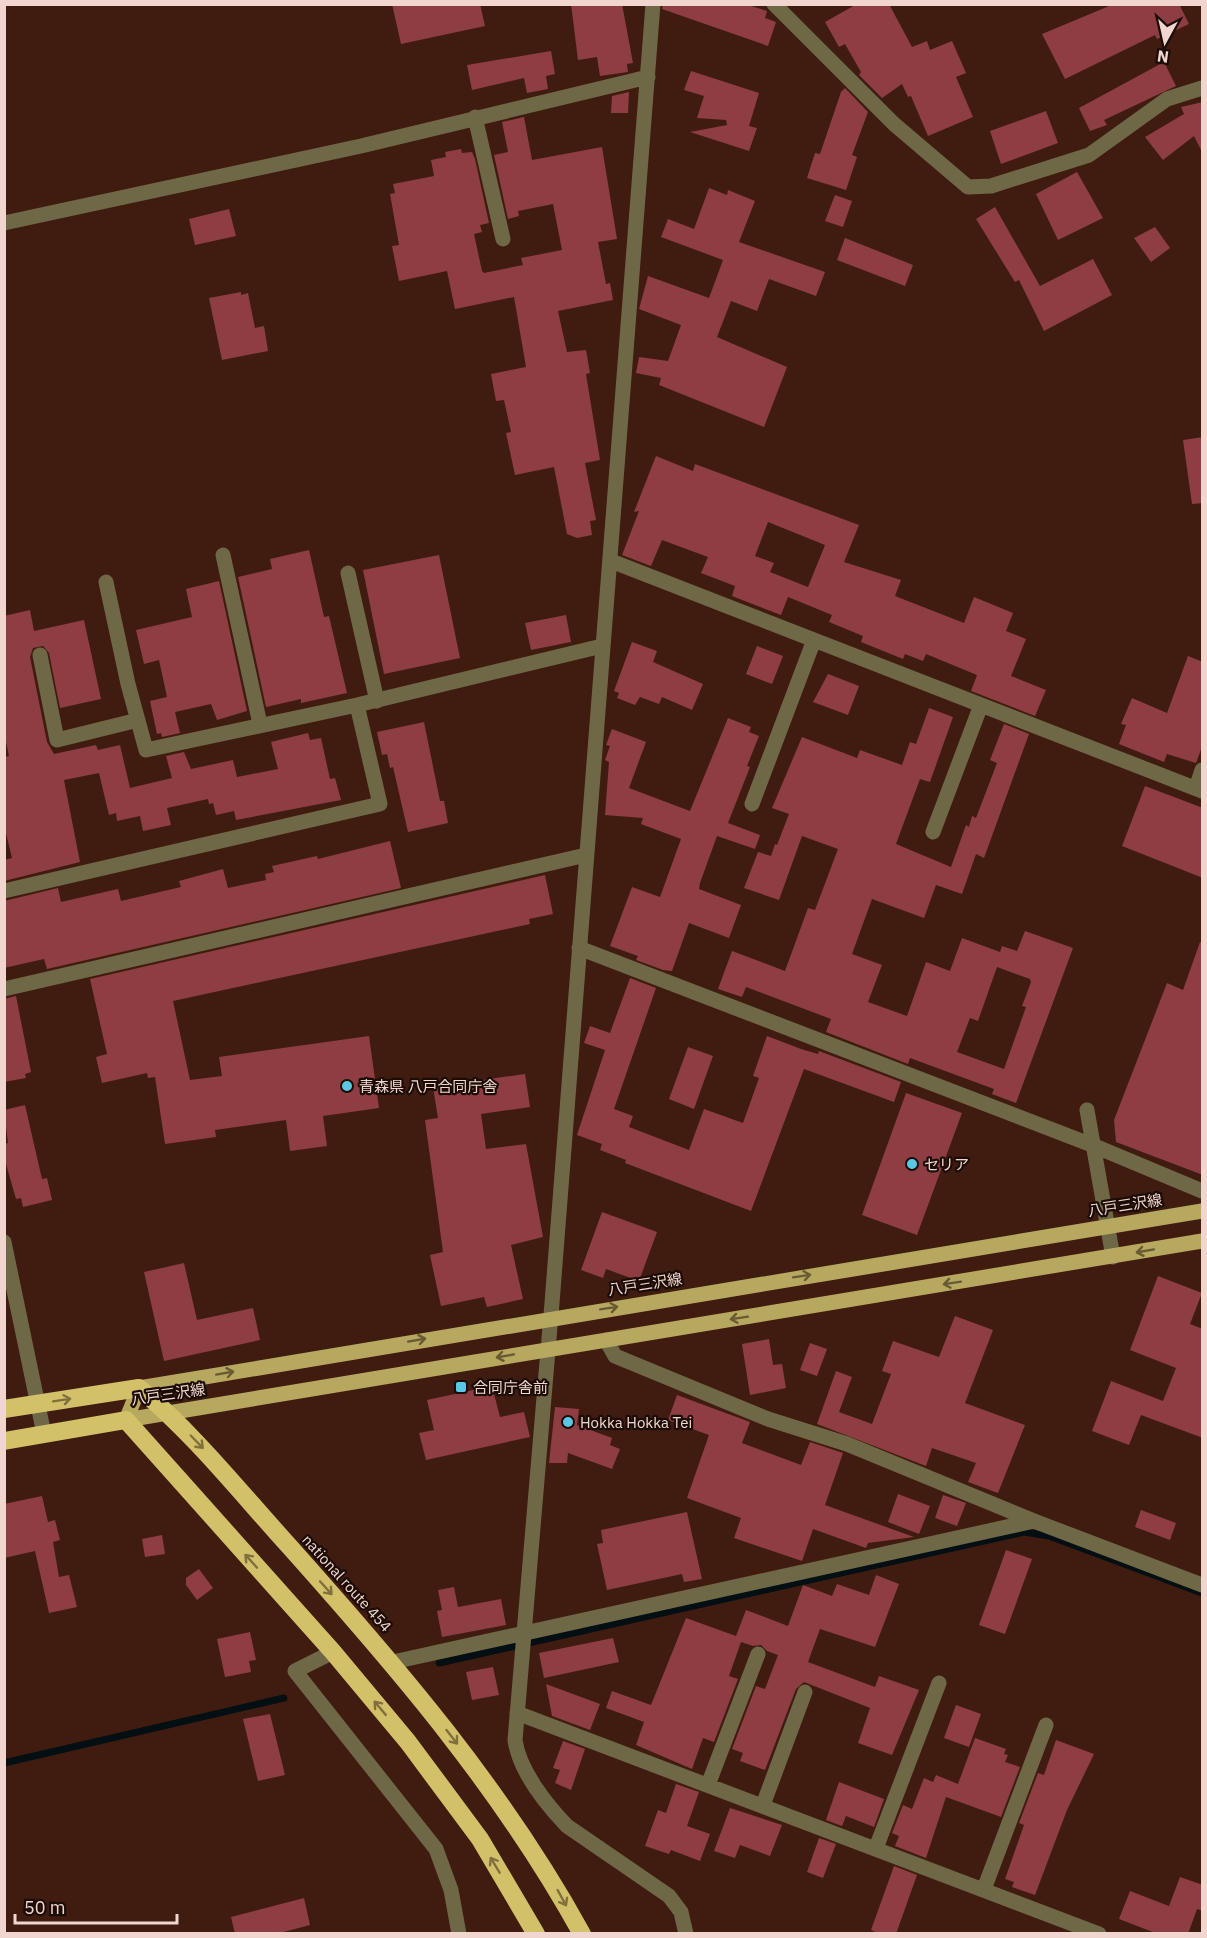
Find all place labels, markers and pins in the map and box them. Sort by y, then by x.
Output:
place label: 青森県 八戸合同庁舎 [359,1077,498,1096]
marker: 青森県 八戸合同庁舎 [340,1079,354,1093]
place label: セリア [924,1155,969,1174]
marker: セリア [905,1157,919,1171]
place label: 合同庁舎前 [473,1378,548,1397]
marker: 合同庁舎前 [454,1380,468,1394]
place label: Hokka Hokka Tei [580,1413,692,1432]
marker: Hokka Hokka Tei [561,1415,575,1429]

